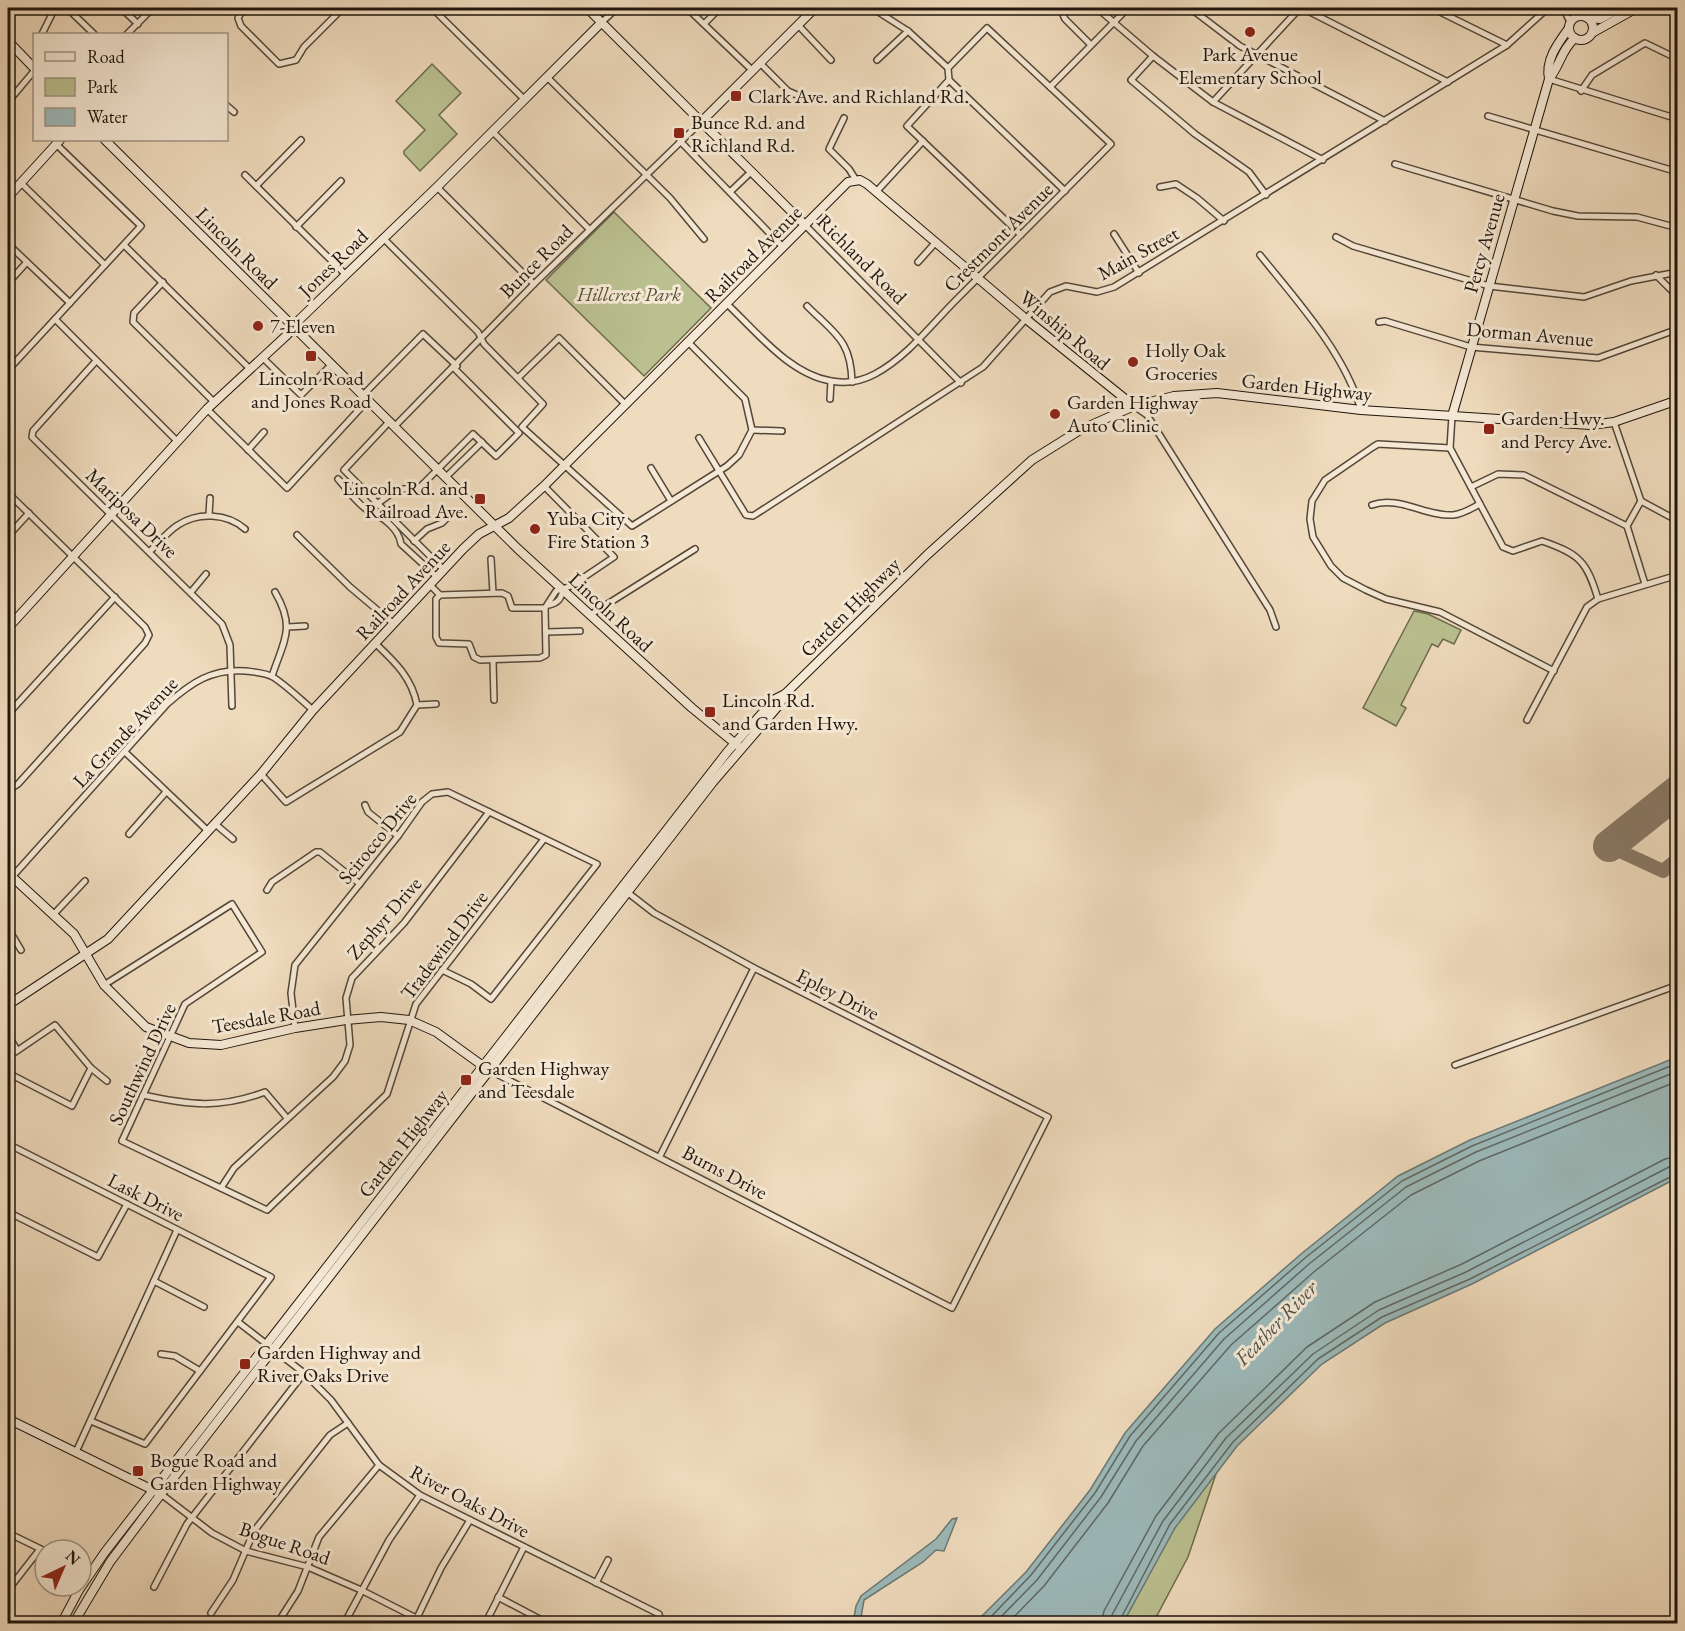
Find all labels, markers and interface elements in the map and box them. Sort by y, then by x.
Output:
marker: Park Avenue Elementary School [1243,25,1257,39]
legend [33,33,228,141]
place label: Park Avenue Elementary School [1178,41,1322,90]
text: Road [87,45,126,68]
text: Park [87,75,118,98]
place label: Clark Ave. and Richland Rd. [748,83,969,109]
marker: Clark Ave. and Richland Rd. [729,89,743,103]
text: Water [87,105,128,128]
place label: Bunce Rd. and Richland Rd. [691,109,806,158]
marker: Bunce Rd. and Richland Rd. [672,126,686,140]
street label: Crestmont Avenue [937,176,1059,298]
street label: Percy Avenue [1457,190,1511,296]
street label: Railroad Avenue [699,200,807,308]
street label: Lincoln Road [190,201,284,295]
street label: Richland Road [811,208,913,310]
street label: Bunce Road [493,218,579,304]
street label: Main Street [1093,220,1184,286]
street label: Jones Road [291,223,374,304]
park label: Hillcrest Park [576,281,681,307]
street label: Winship Road [1014,284,1117,376]
place label: 7-Eleven [270,313,336,339]
street label: Dorman Avenue [1466,316,1595,353]
marker: 7-Eleven [251,319,265,333]
place label: Holly Oak Groceries [1145,337,1226,386]
marker: Lincoln Road and Jones Road [304,349,318,363]
marker: Holly Oak Groceries [1126,355,1140,369]
place label: Lincoln Road and Jones Road [251,365,372,414]
street label: Garden Highway [1240,367,1374,407]
place label: Garden Highway Auto Clinic [1066,389,1198,438]
place label: Garden Hwy. and Percy Ave. [1501,405,1612,454]
marker: Garden Highway Auto Clinic [1048,407,1062,421]
marker: Garden Hwy. and Percy Ave. [1482,422,1496,436]
street label: Mariposa Drive [80,462,184,564]
place label: Lincoln Rd. and Railroad Ave. [343,475,469,524]
marker: Lincoln Rd. and Railroad Ave. [473,492,487,506]
place label: Yuba City Fire Station 3 [547,505,649,554]
marker: Yuba City Fire Station 3 [528,522,542,536]
street label: Railroad Avenue [350,534,456,646]
street label: Garden Highway [794,551,906,663]
street label: Lincoln Road [563,566,659,658]
street label: La Grande Avenue [67,671,183,793]
place label: Lincoln Rd. and Garden Hwy. [722,687,858,736]
marker: Lincoln Rd. and Garden Hwy. [703,705,717,719]
street label: Scirocco Drive [332,787,422,889]
street label: Zephyr Drive [341,871,427,965]
street label: Tradewind Drive [395,885,494,1005]
street label: Epley Drive [792,962,884,1026]
street label: Teesdale Road [210,995,323,1039]
street label: Southwind Drive [102,999,182,1129]
place label: Garden Highway and Teesdale [478,1055,609,1104]
marker: Garden Highway and Teesdale [459,1073,473,1087]
street label: Garden Highway [352,1083,454,1203]
street label: Burns Drive [678,1139,772,1205]
street label: Lask Drive [103,1167,189,1227]
water label: Feather River [1228,1274,1324,1372]
place label: Garden Highway and River Oaks Drive [257,1339,422,1388]
marker: Garden Highway and River Oaks Drive [238,1357,252,1371]
place label: Bogue Road and Garden Highway [150,1447,281,1496]
street label: River Oaks Drive [406,1459,534,1543]
marker: Bogue Road and Garden Highway [131,1464,145,1478]
street label: Bogue Road [236,1515,335,1571]
north arrow [33,1538,93,1598]
text: N [61,1546,85,1570]

